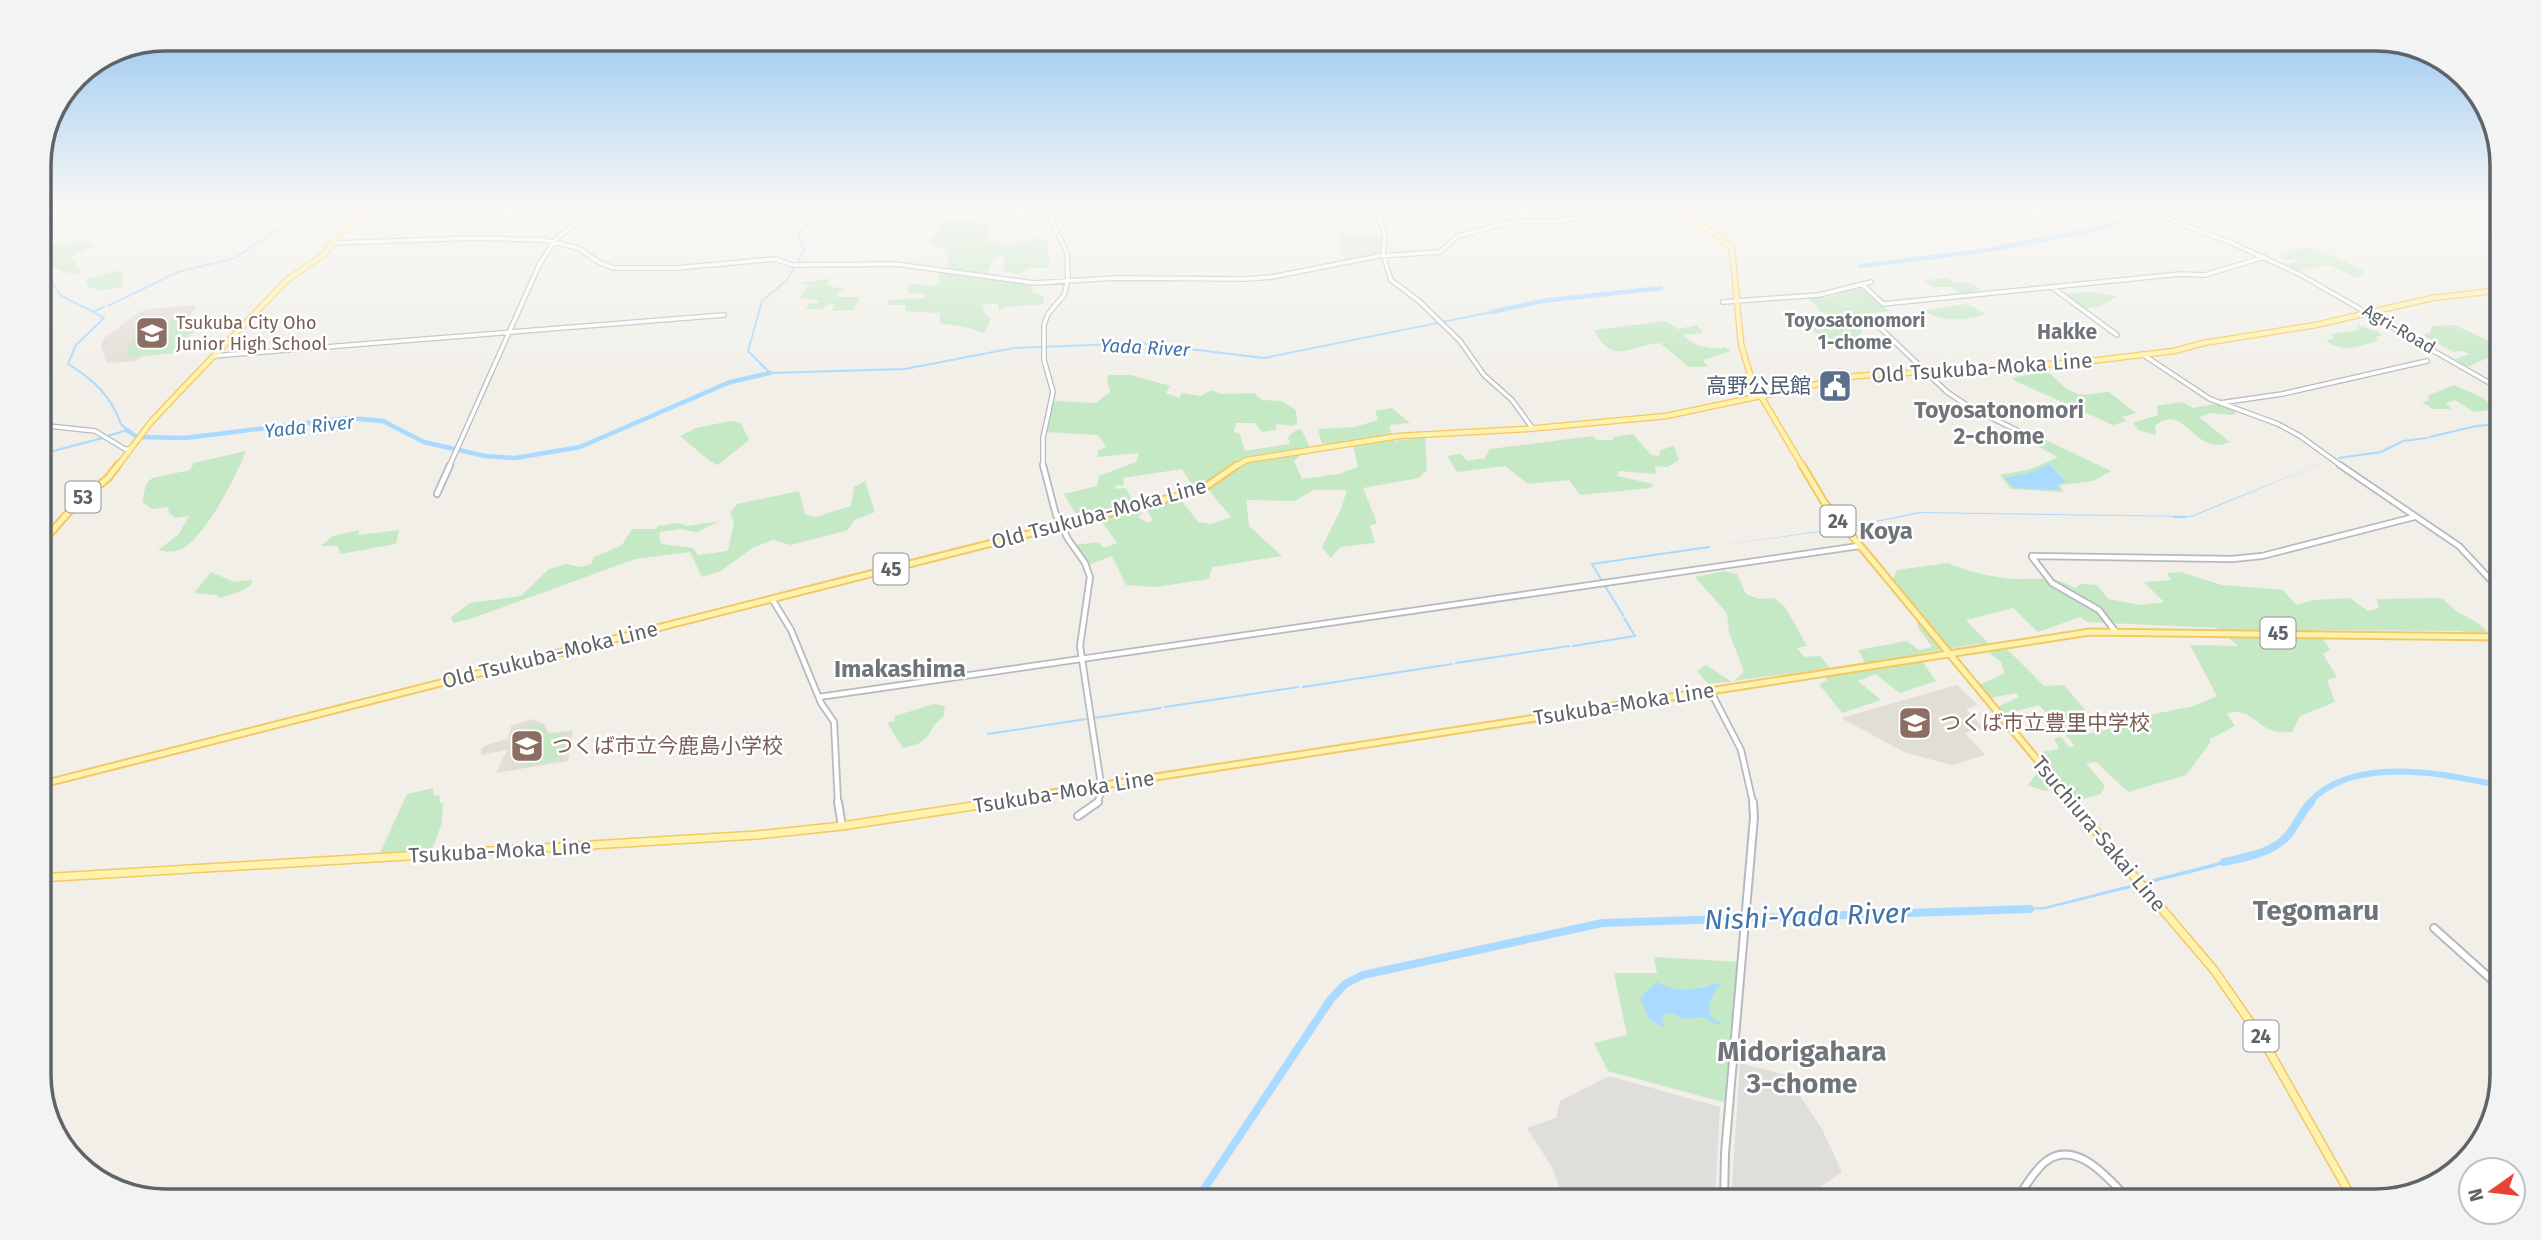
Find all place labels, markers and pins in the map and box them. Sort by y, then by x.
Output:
place label: Tsukuba City Oho Junior High School [176,312,327,355]
school or university icon: Tsukuba City Oho Junior High School [133,314,171,352]
public building icon: 高野公民館 [1816,367,1854,405]
place label: 高野公民館 [1706,373,1811,399]
school or university icon: つくば市立豊里中学校 [1896,704,1934,742]
place label: つくば市立豊里中学校 [1940,710,2150,736]
school or university icon: つくば市立今鹿島小学校 [508,727,546,765]
place label: つくば市立今鹿島小学校 [552,733,783,759]

